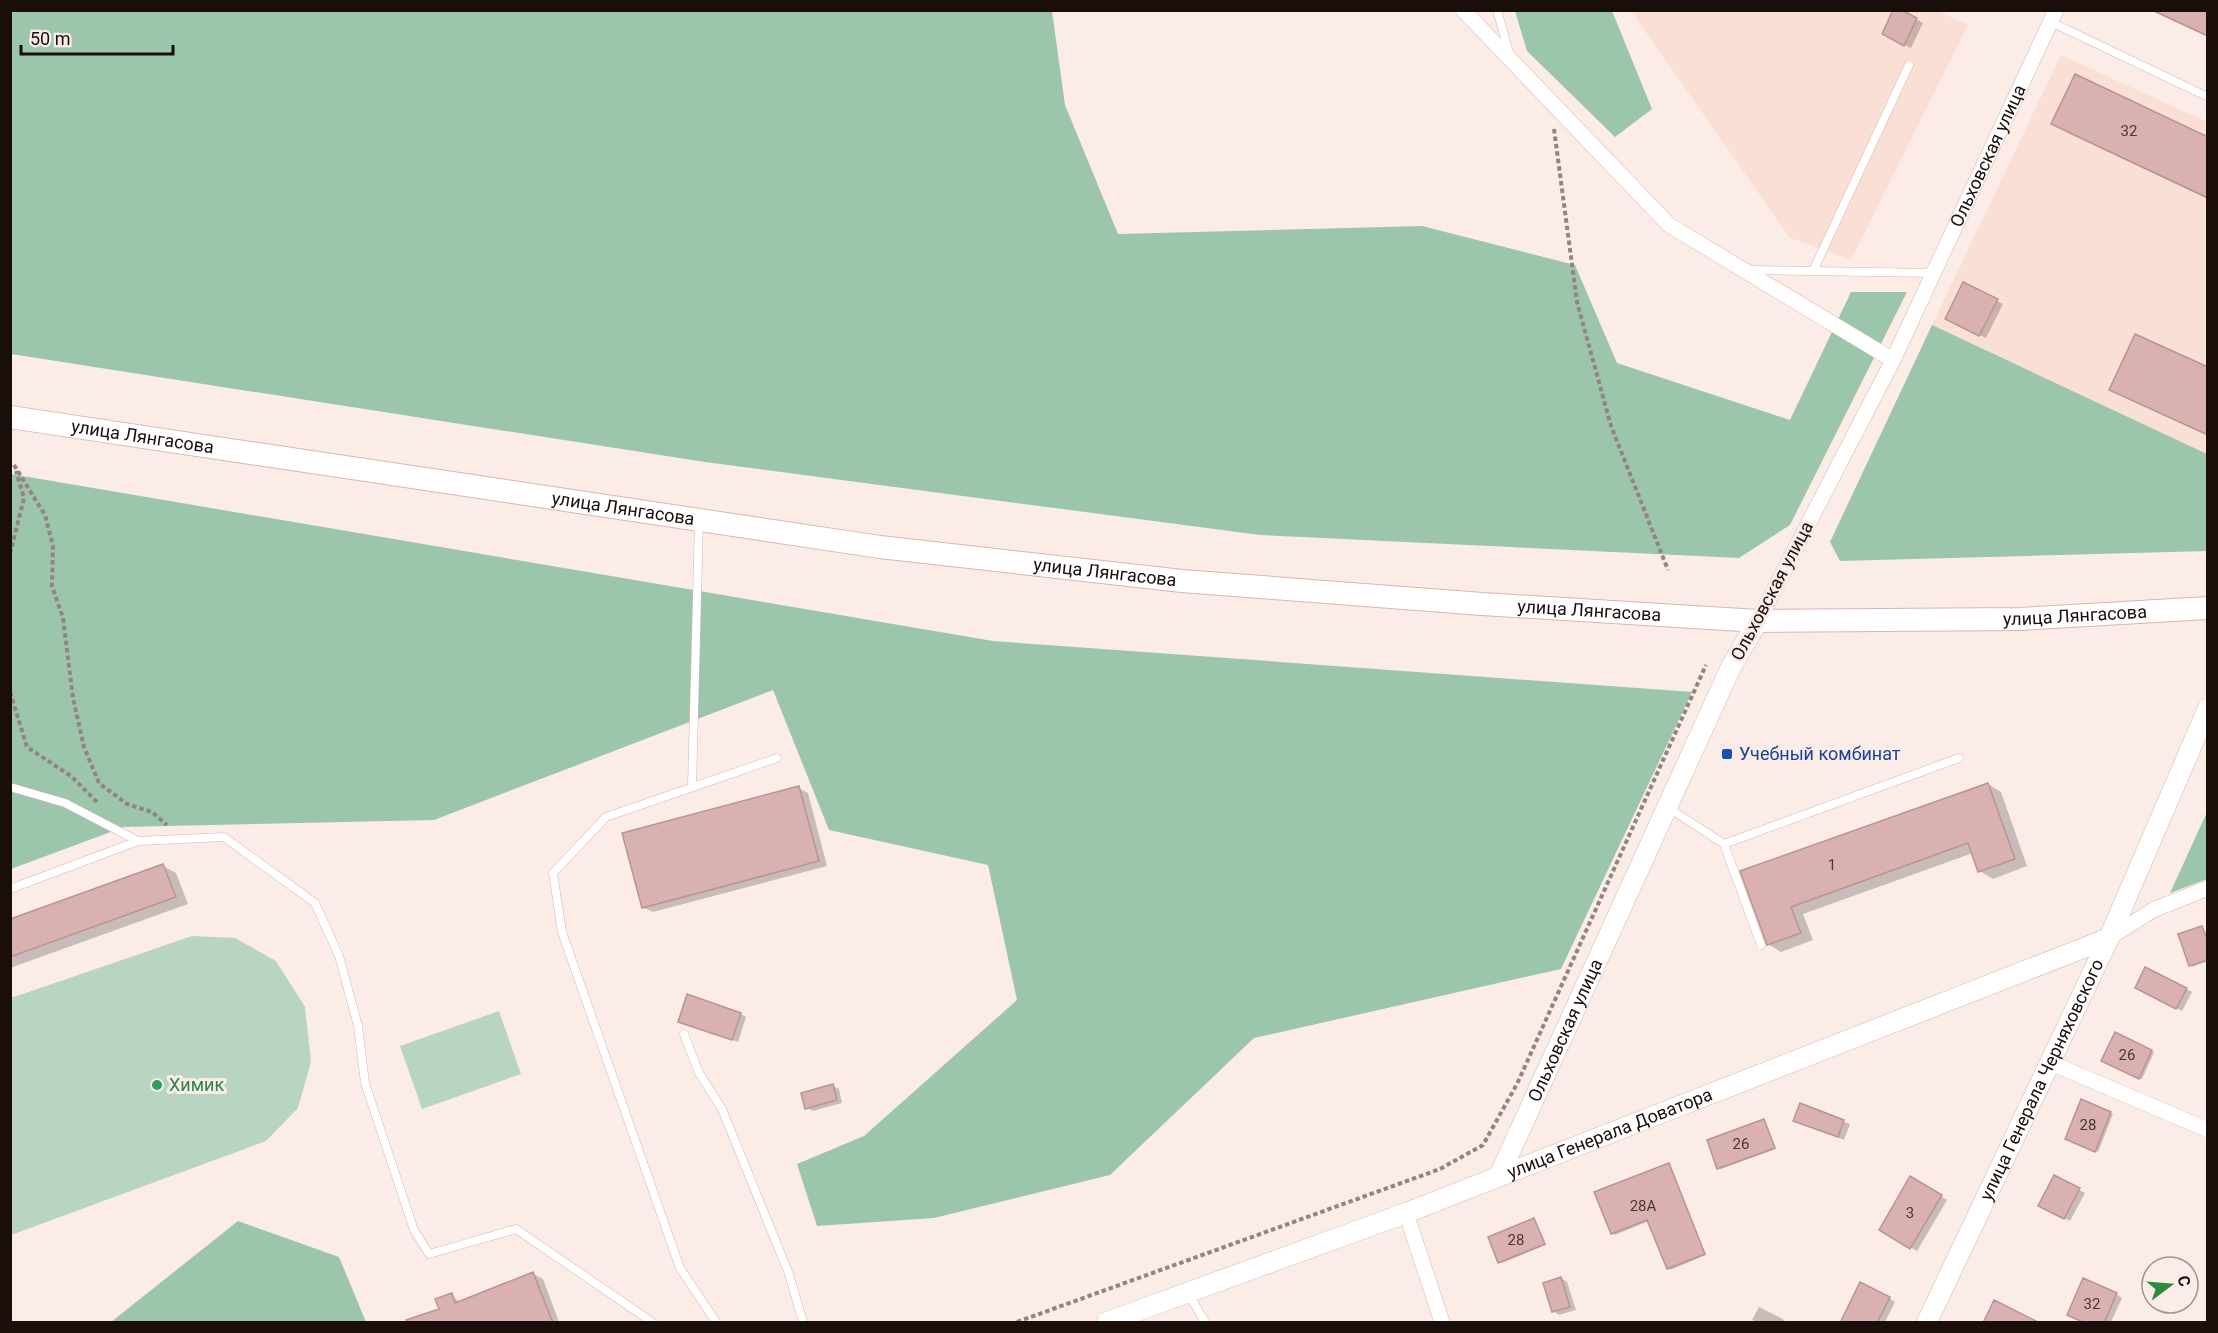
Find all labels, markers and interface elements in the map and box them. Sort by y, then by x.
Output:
scale bar [21,18,172,56]
text: 50 m [30,28,70,49]
street label: Ольховская улица [1945,81,2030,230]
house number: 32 [2121,122,2137,140]
street label: улица Лянгасова [70,415,215,457]
street label: улица Лянгасова [550,487,696,529]
street label: Ольховская улица [1726,518,1817,664]
street label: улица Лянгасова [1032,553,1178,590]
street label: улица Лянгасова [1517,595,1662,625]
street label: улица Лянгасова [2003,601,2147,629]
place label: Учебный комбинат [1739,743,1901,764]
marker: Учебный комбинат [1720,747,1734,761]
house number: 1 [1828,856,1836,874]
street label: улица Генерала Черняховского [1975,955,2108,1204]
street label: Ольховская улица [1523,956,1607,1105]
house number: 26 [2119,1046,2135,1064]
place label: Химик [169,1074,224,1095]
marker: Химик [150,1078,164,1092]
street label: улица Генерала Доватора [1504,1083,1715,1182]
house number: 28 [2080,1116,2096,1134]
house number: 26 [1733,1135,1749,1153]
house number: 28А [1630,1197,1657,1215]
house number: 3 [1906,1204,1914,1222]
house number: 28 [1508,1231,1524,1249]
north arrow [2140,1255,2200,1315]
text: С [2173,1273,2195,1289]
house number: 32 [2084,1295,2100,1313]

